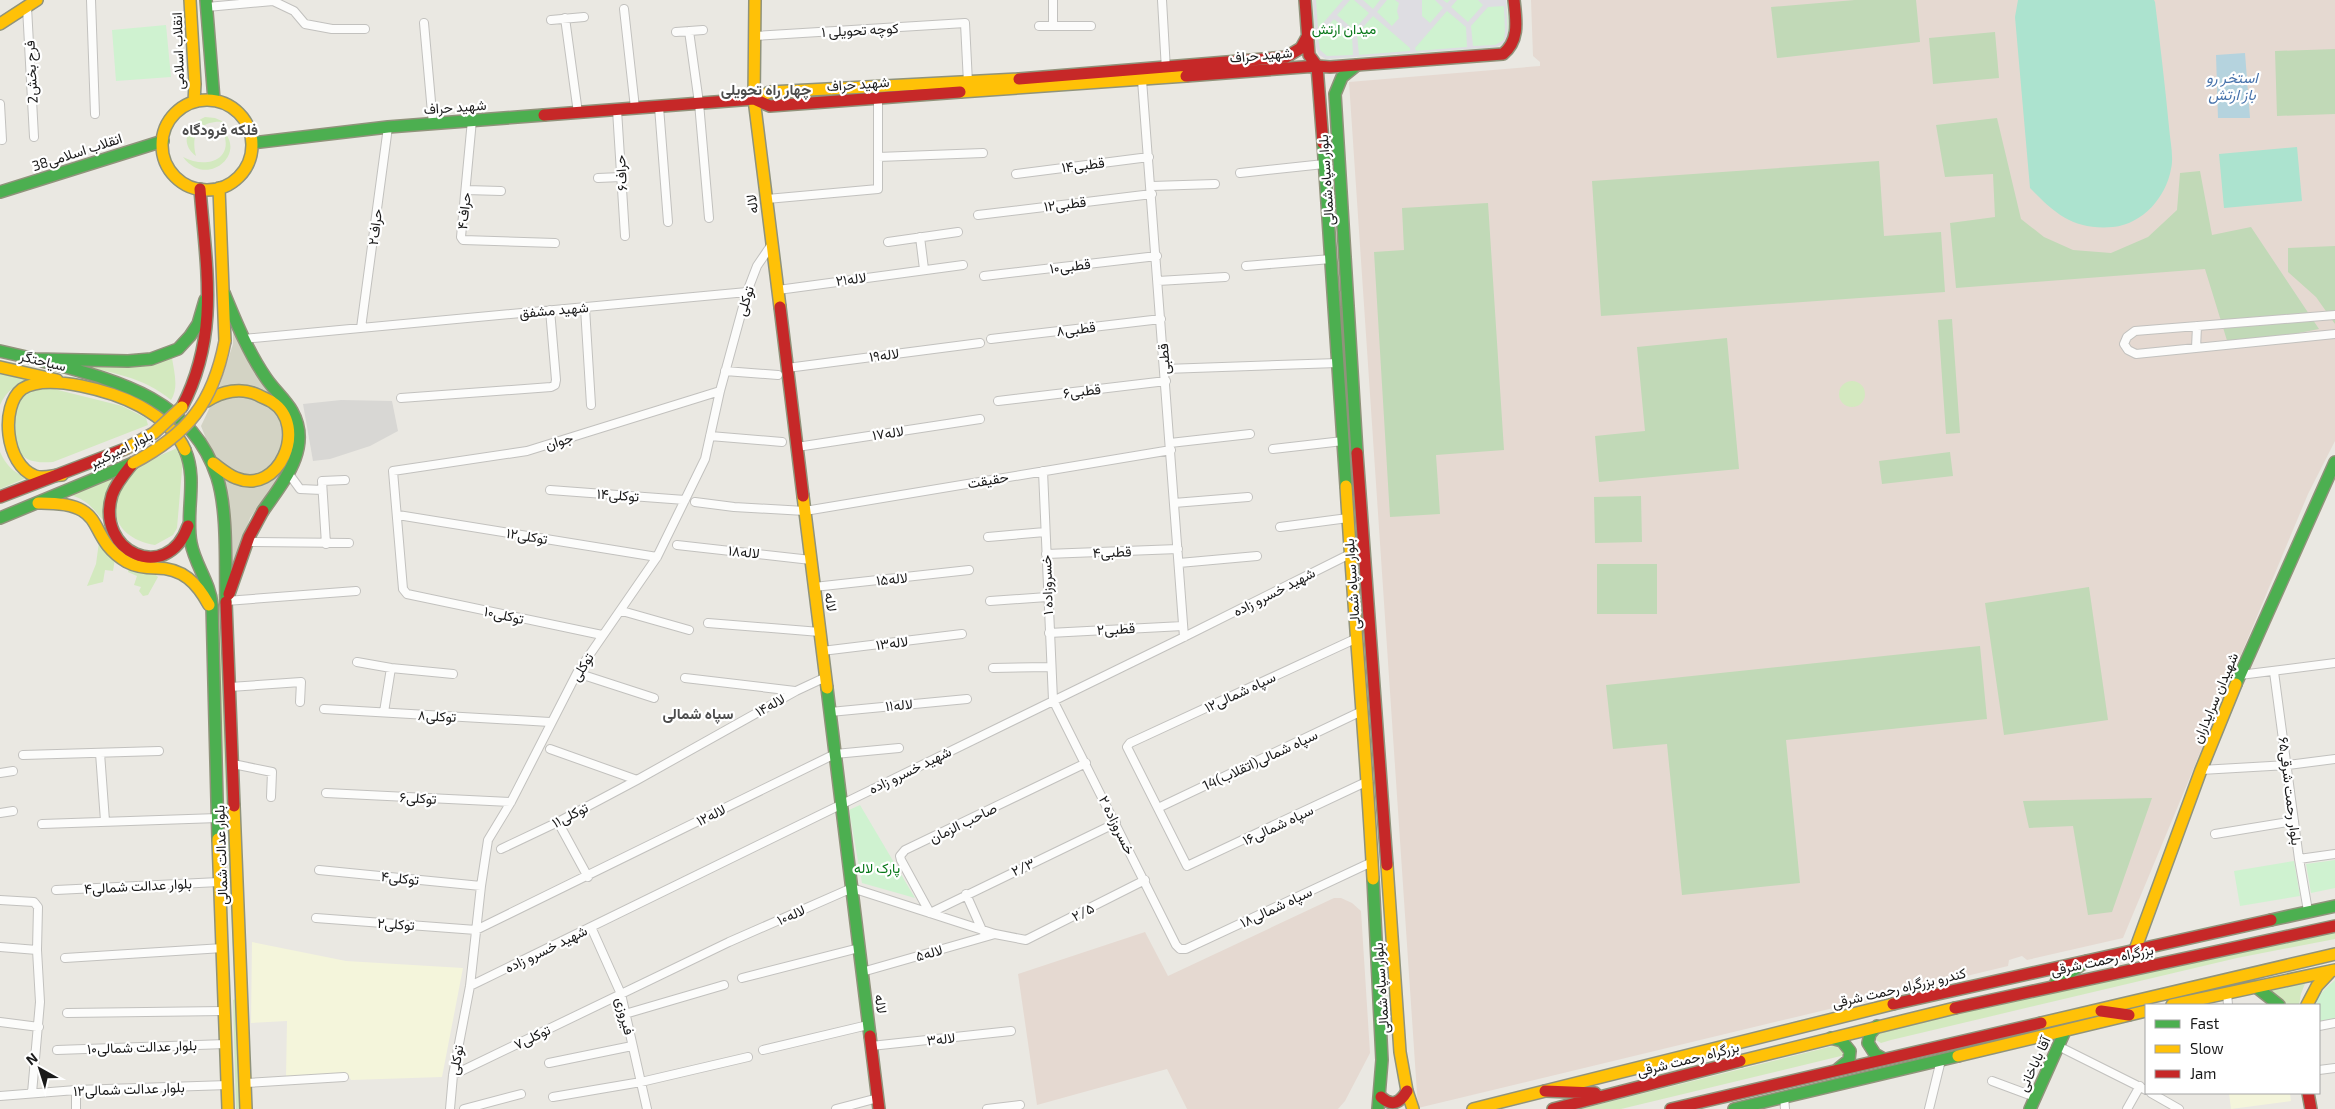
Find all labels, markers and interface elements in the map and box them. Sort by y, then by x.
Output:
street label: انقلاب اسلامی [168,12,188,90]
street label: کوچه تحویلی ۱ [821,19,899,42]
park label: میدان ارتش [1312,20,1376,38]
street label: 2فرح بخش [20,40,44,104]
street label: شهید حراف [1229,43,1293,67]
water label: استخر رو باز ارتش [2206,68,2259,104]
street label: شهید حراف [826,73,890,95]
district label: چهار راه تحویلی [721,80,811,100]
street label: شهید حراف [423,96,487,118]
district label: فلکه فرودگاه [182,120,258,139]
street label: 38انقلاب اسلامی [30,129,124,175]
street label: بلوار سپاه شمالی [1314,134,1339,226]
street label: قطبی۱۴ [1060,153,1106,177]
street label: حراف۶ [611,154,631,192]
street label: حراف۴ [453,192,475,230]
street label: قطبی۱۲ [1043,192,1087,216]
street label: لاله [742,193,761,215]
street label: حراف۲ [364,208,386,246]
street label: قطبی۱۰ [1049,255,1091,277]
street label: لاله۲۱ [835,268,867,289]
street label: توکلی [732,284,758,318]
street label: شهید مشفق [519,298,589,322]
street label: قطبی۸ [1055,318,1097,340]
street label: قطبی [1154,343,1174,375]
street label: لاله۱۹ [868,344,900,365]
street label: سیاحتگر [17,346,68,375]
street label: قطبی۶ [1062,380,1102,402]
street label: لاله۱۷ [871,422,905,443]
street label: بلوار امیرکبیر [85,426,156,473]
street label: جوان [543,428,575,454]
street label: حقیقت [966,468,1010,491]
street label: توکلی۱۴ [596,485,640,505]
street label: توکلی۱۲ [505,524,549,548]
street label: بلوار سپاه شمالی [1340,538,1365,630]
street label: لاله۱۸ [727,541,761,562]
street label: قطبی۴ [1092,542,1132,562]
street label: خسروزاده ۱ [1037,555,1057,615]
street label: شهید خسرو زاده [1230,564,1318,620]
street label: لاله۱۵ [875,568,909,589]
street label: لاله [822,591,841,613]
street label: ۱۰توکلی [482,602,526,628]
street label: قطبی۲ [1096,619,1136,639]
street label: لاله۱۳ [875,632,909,653]
street label: توکلی [566,649,598,685]
street label: شهیدان سرایداران [2188,650,2242,746]
street label: سپاه شمالی۱۲ [1201,668,1279,717]
street label: لاله۱۴ [752,690,788,720]
street label: لاله۱۱ [885,695,913,714]
district label: سپاه شمالی [662,704,734,724]
street label: توکلی۸ [417,706,457,726]
street label: 14سپاه شمالی(اتقلاب) [1200,725,1321,795]
street label: بلوار رحمت شرقی۶۵ [2274,736,2306,846]
street label: شهید خسرو زاده [866,742,954,798]
street label: توکلی۶ [399,788,437,808]
street label: خسروزاده ۲ [1095,793,1139,857]
street label: توکلی۱۱ [549,798,591,832]
street label: صاحب الزمان [926,799,1000,847]
street label: لاله۱۲ [693,800,728,829]
street label: سپاه شمالی۱۶ [1240,801,1317,850]
street label: بلوار عدالت شمالی [210,805,232,905]
street label: ۲/۳ [1008,854,1037,879]
park label: پارک لاله [854,859,900,878]
street label: توکلی۴ [380,867,420,889]
street label: بلوار عدالت شمالی۴ [84,874,192,898]
street label: سپاه شمالی۱۸ [1237,882,1315,932]
street label: ۲/۵ [1069,899,1097,924]
street label: لاله۱۰ [774,901,808,928]
street label: توکلی۲ [377,914,415,934]
street label: شهید خسرو زاده [502,921,590,977]
street label: بزرگراه رحمت شرقی [2049,940,2155,980]
street label: لاله۵ [913,941,944,964]
street label: بلوار سپاه شمالی [1369,942,1394,1034]
street label: کندرو بزرگراه رحمت شرقی [1830,964,1968,1012]
street label: لاله [872,993,891,1015]
street label: فیروزی [612,995,638,1037]
legend [2145,1004,2320,1094]
text: Fast [2190,1014,2220,1032]
street label: ۷توکلی [511,1020,553,1054]
street label: ۳لاله [926,1029,956,1048]
street label: آقا باباخانی [2013,1032,2055,1094]
street label: بلوار عدالت شمالی۱۰ [87,1036,197,1058]
street label: بزرگراه رحمت شرقی [1635,1038,1741,1080]
text: Slow [2190,1039,2224,1057]
north arrow [15,1044,65,1094]
street label: توکلی [445,1044,467,1076]
text: N [22,1049,41,1068]
text: Jam [2190,1064,2216,1082]
street label: بلوار عدالت شمالی۱۲ [73,1078,185,1100]

